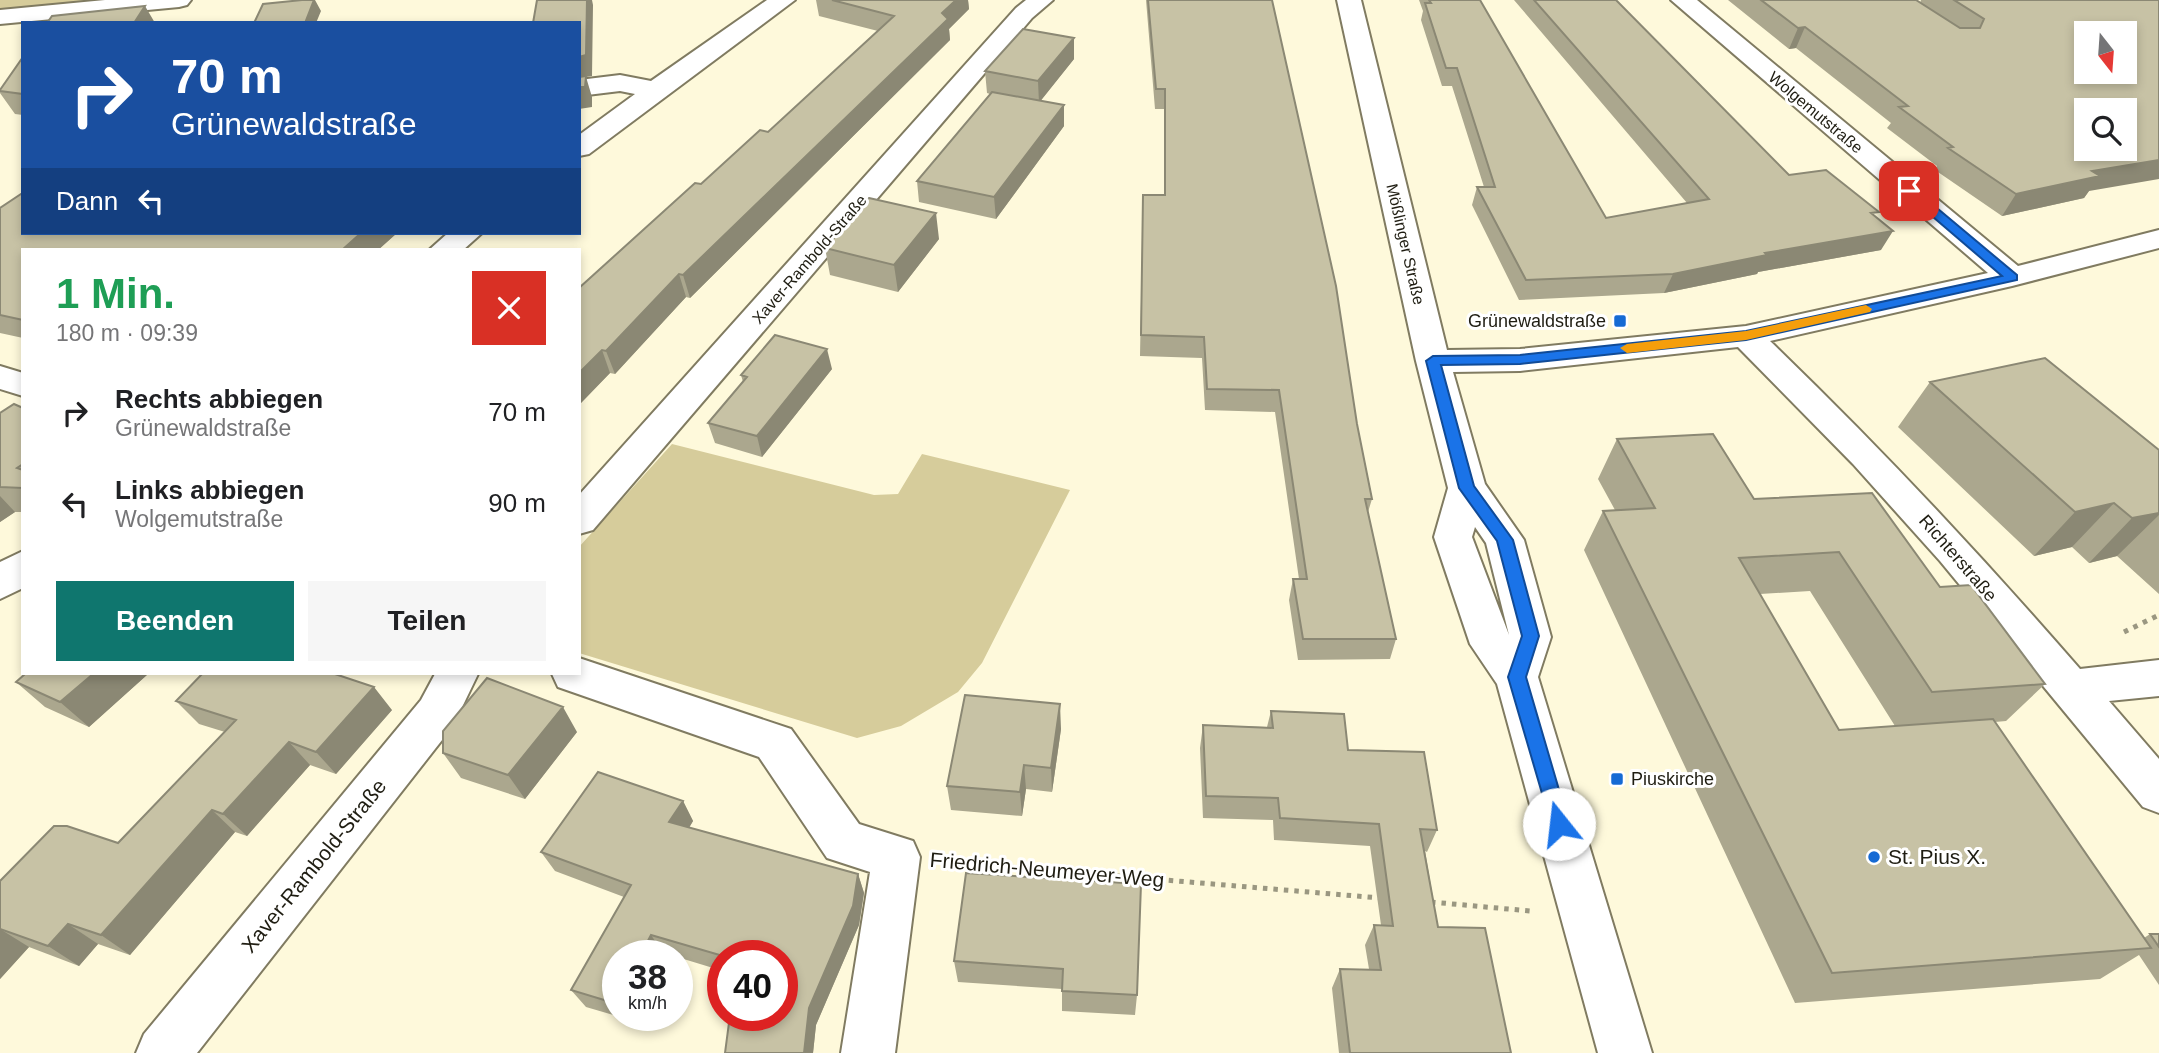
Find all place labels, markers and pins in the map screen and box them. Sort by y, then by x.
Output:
pin [1879,161,1939,221]
place label: Grünewaldstraße [1468,311,1606,331]
marker: Grünewaldstraße [1612,313,1628,329]
place label: Piuskirche [1631,769,1714,789]
marker: Piuskirche [1609,771,1625,787]
place label: St. Pius X. [1888,845,1986,868]
marker: St. Pius X. [1866,849,1882,865]

